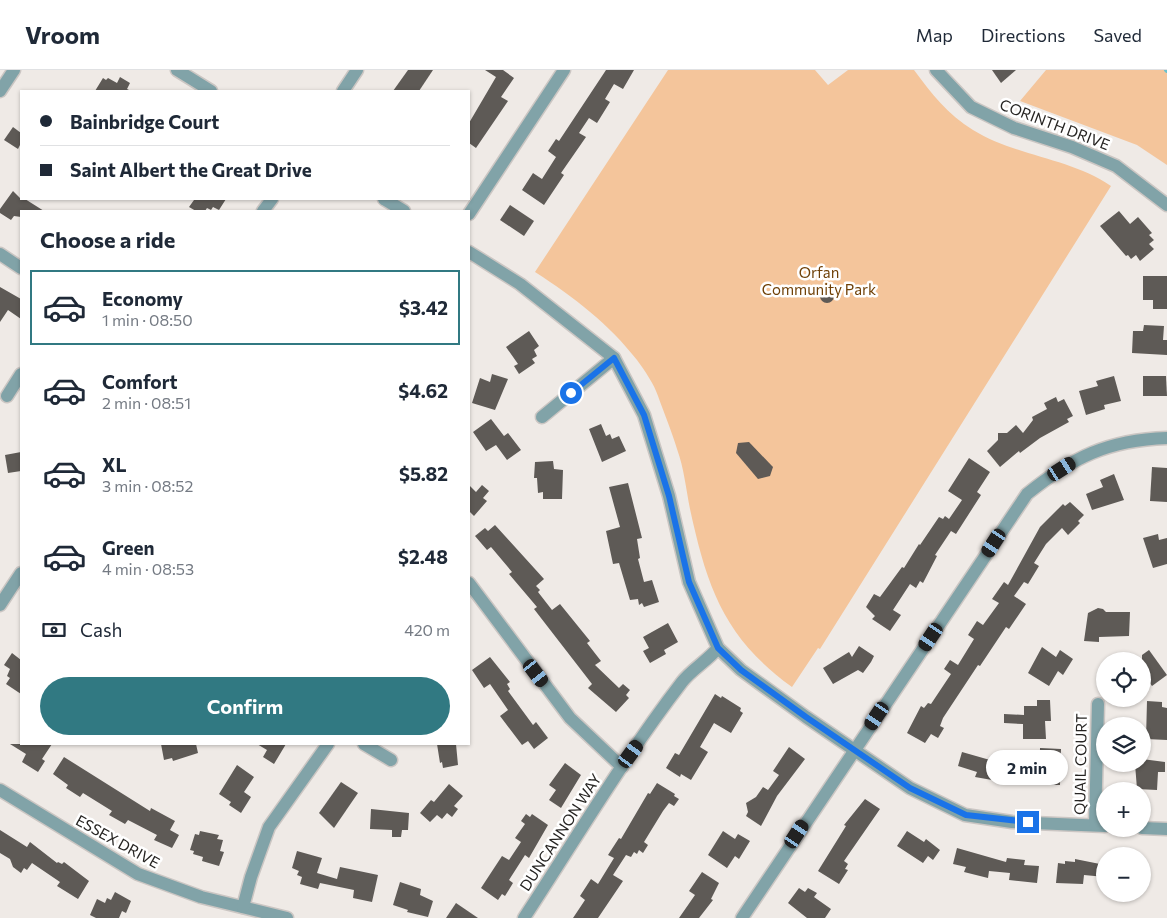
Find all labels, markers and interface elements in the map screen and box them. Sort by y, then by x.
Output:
text: Vroom [25,20,100,49]
text: Map [916,24,953,46]
text: Directions [981,24,1065,46]
text: Saved [1093,24,1142,46]
street label: CORINTH DRIVE [997,95,1113,153]
text: Bainbridge Court [70,110,219,133]
text: Saint Albert the Great Drive [70,158,312,181]
text: Choose a ride [40,226,175,253]
park label: Orfan Community Park [762,263,876,298]
icon: car [42,285,87,330]
text: Economy [102,287,183,310]
text: $3.42 [399,296,448,319]
text: 1 min · 08:50 [102,310,193,329]
icon: car [42,368,87,413]
text: Comfort [102,370,178,393]
text: $4.62 [398,379,448,402]
route start [560,382,582,404]
text: 2 min · 08:51 [102,393,191,412]
icon: car [42,451,87,496]
text: XL [102,453,127,476]
car [1045,455,1078,483]
text: $5.82 [399,462,448,485]
text: 3 min · 08:52 [102,476,193,495]
car [979,526,1008,560]
icon: car [42,534,87,579]
text: Green [102,536,154,559]
text: $2.48 [398,545,448,568]
text: 4 min · 08:53 [102,559,194,578]
icon: cash [40,616,68,644]
text: Cash [80,618,122,641]
text: 420 m [404,620,450,639]
car [916,620,945,654]
map controls [1096,652,1151,902]
button: locate [1096,652,1151,707]
car [520,657,551,689]
button: Confirm [40,677,450,735]
car [862,699,891,733]
street label: QUAIL COURT [1070,713,1090,815]
button: layers [1096,717,1151,772]
car [616,737,645,771]
callout: 2 min [987,750,1069,784]
text: 2 min [1007,758,1047,777]
street label: DUNCANNON WAY [515,770,605,894]
button: + [1096,782,1151,837]
street label: ESSEX DRIVE [73,811,163,871]
route end [1017,811,1039,833]
car [782,817,811,851]
button: − [1096,847,1151,902]

